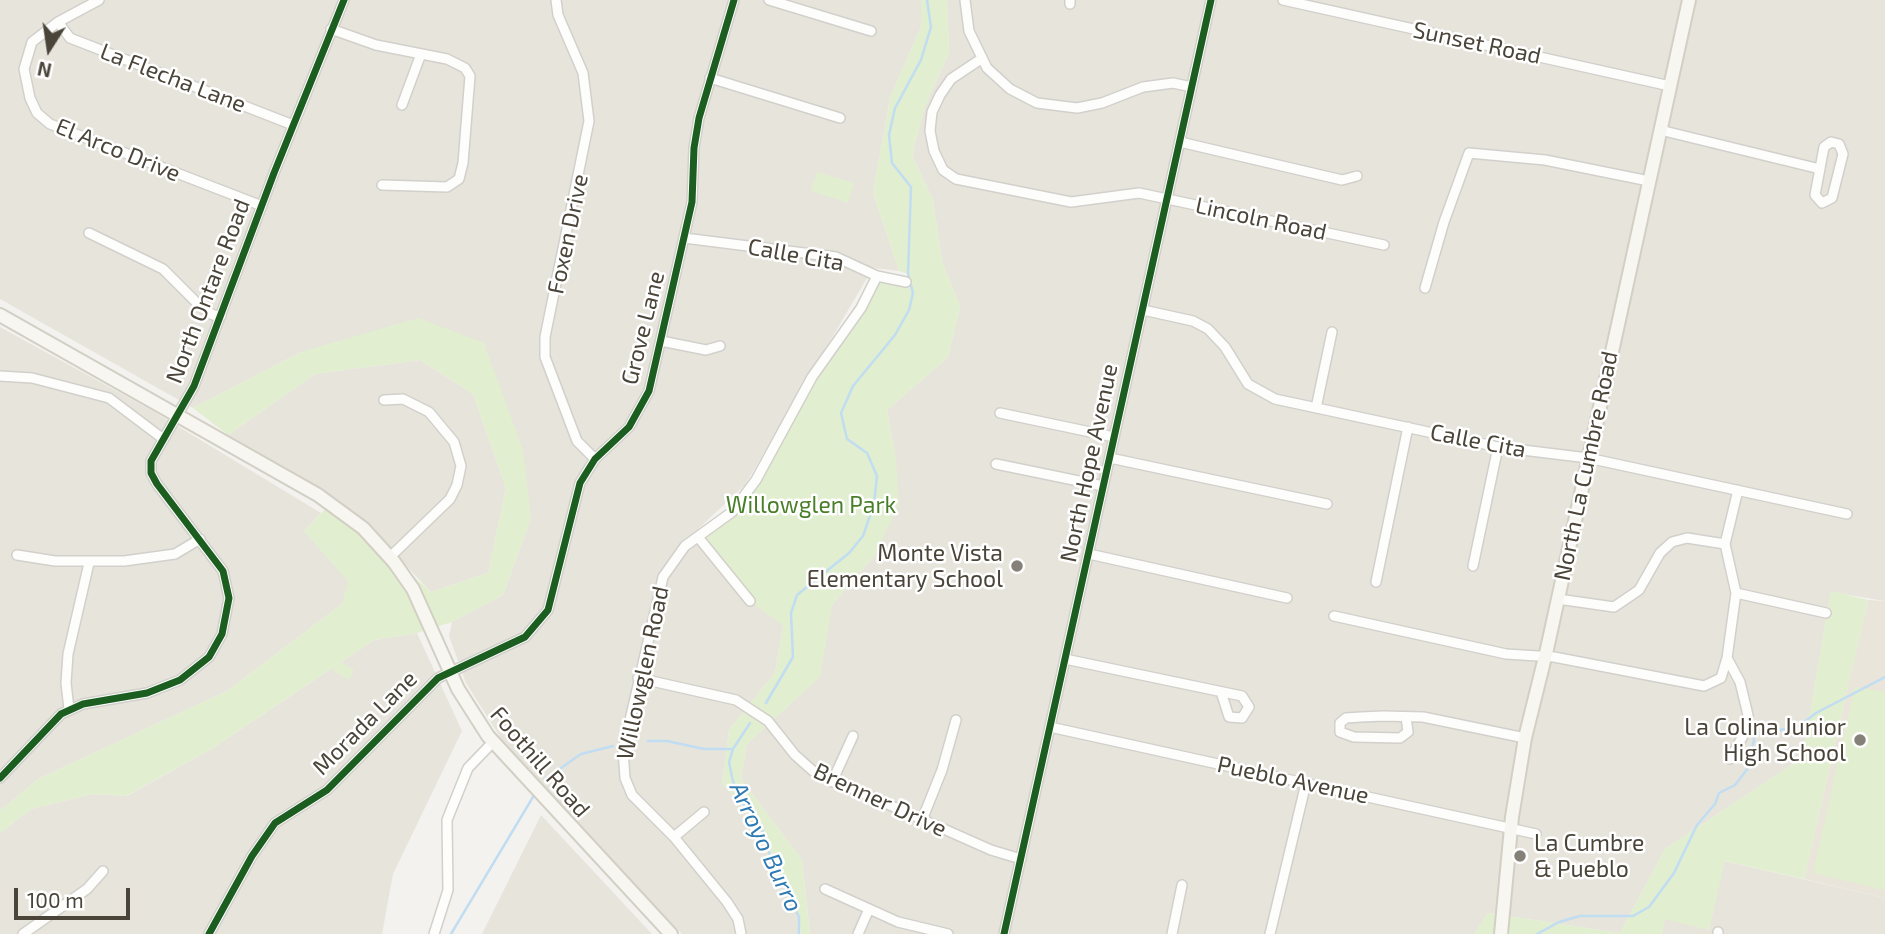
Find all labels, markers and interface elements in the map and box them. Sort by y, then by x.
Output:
north arrow [14,14,84,84]
street label: Sunset Road [1410,16,1544,70]
street label: La Flecha Lane [96,38,250,118]
text: N [35,57,54,83]
street label: El Arco Drive [52,112,184,188]
street label: Foxen Drive [542,171,594,297]
street label: Lincoln Road [1193,192,1329,246]
street label: North Ontare Road [160,195,256,387]
street label: Calle Cita [746,233,846,277]
street label: Grove Lane [616,268,670,388]
street label: North La Cumbre Road [1548,349,1624,583]
street label: North Hope Avenue [1054,361,1124,565]
street label: Calle Cita [1428,418,1528,464]
park label: Willowglen Park [726,491,896,519]
place label: Monte Vista Elementary School [807,539,1003,593]
marker: Monte Vista Elementary School [1009,558,1025,574]
street label: Willowglen Road [611,584,675,762]
street label: Morada Lane [307,665,423,781]
street label: Foothill Road [484,701,596,823]
place label: La Colina Junior High School [1684,713,1846,767]
marker: La Colina Junior High School [1852,732,1868,748]
street label: Pueblo Avenue [1215,750,1371,810]
street label: Brenner Drive [809,757,951,843]
water label: Arroyo Burro [723,778,809,916]
place label: La Cumbre & Pueblo [1534,829,1644,883]
marker: La Cumbre & Pueblo [1512,848,1528,864]
scale bar [18,874,133,918]
text: 100 m [27,887,84,912]

